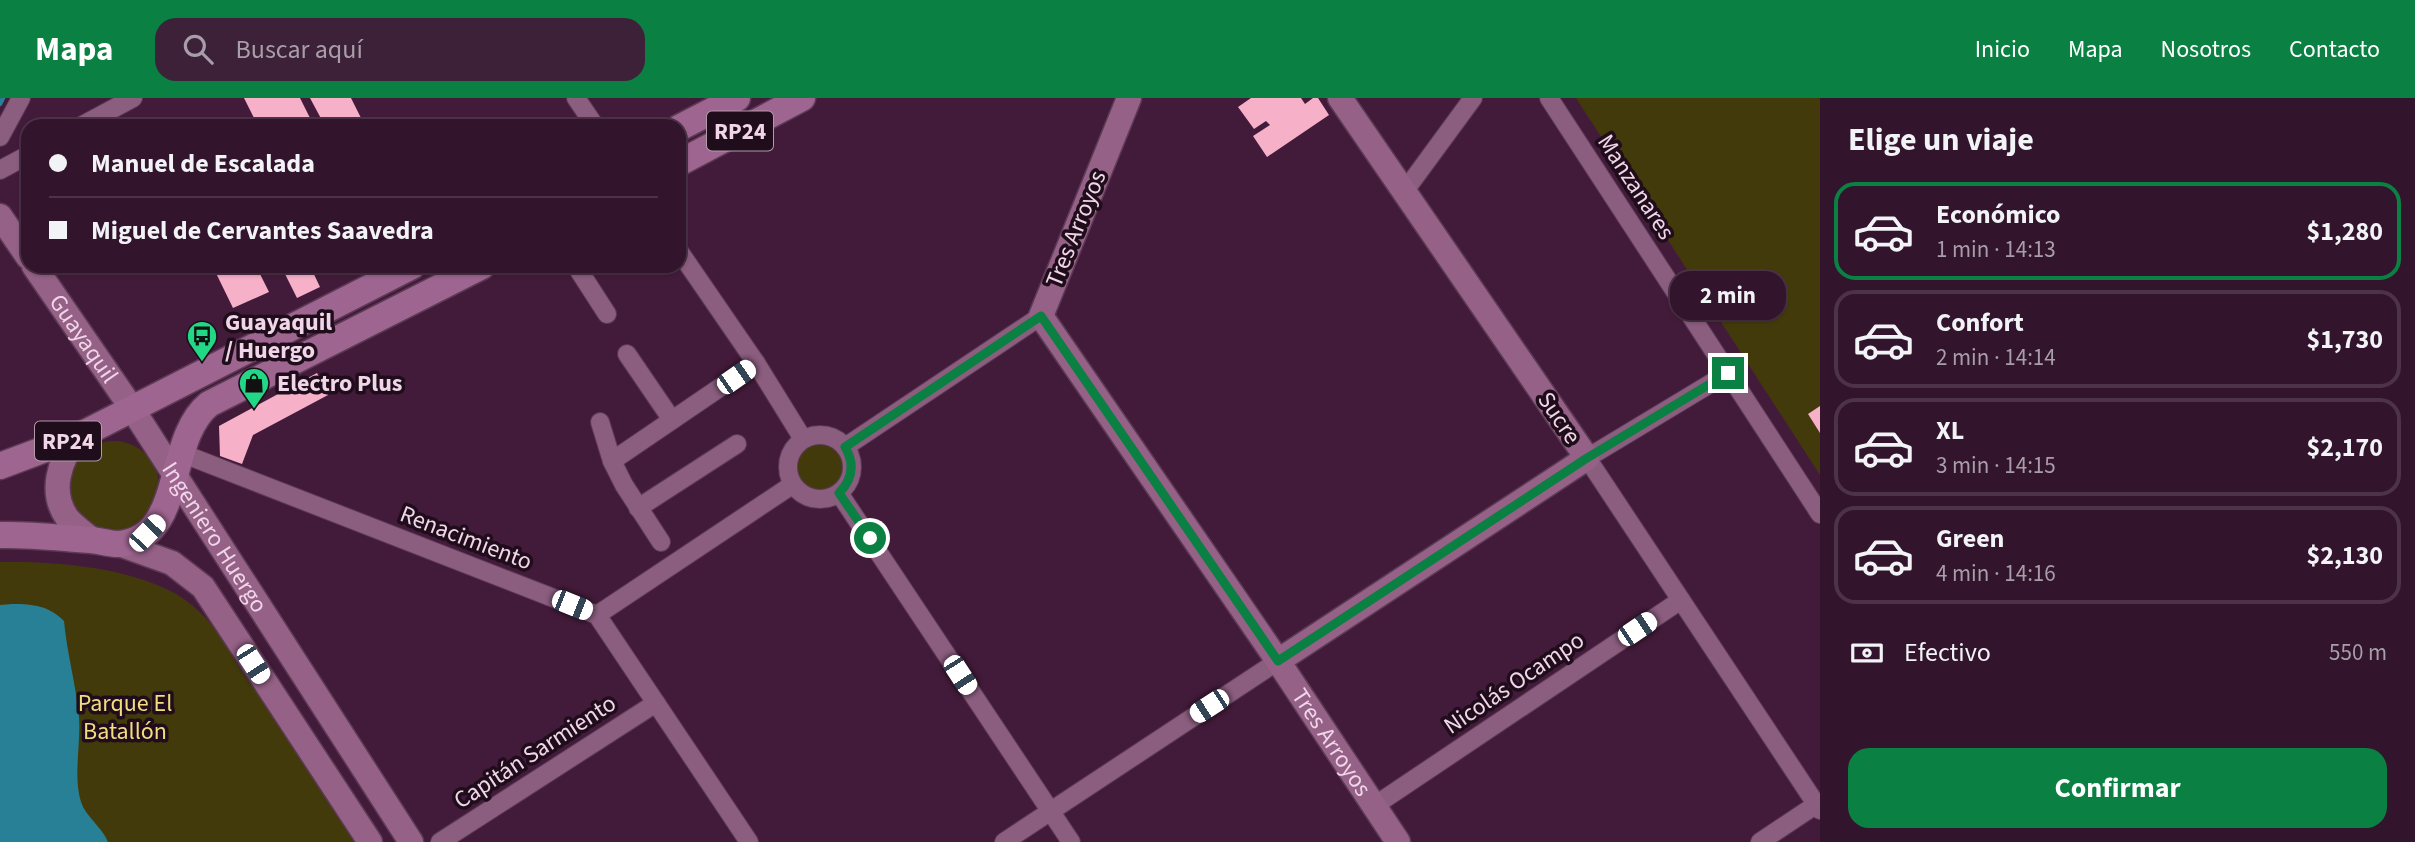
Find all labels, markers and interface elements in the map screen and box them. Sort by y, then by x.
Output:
search box [155,18,645,81]
text: Mapa [35,26,113,73]
icon: search [179,30,217,68]
text: Buscar aquí [235,31,363,68]
text: Inicio [1975,32,2030,67]
text: Mapa [2068,32,2123,67]
text: Nosotros [2161,32,2251,67]
text: Contacto [2289,32,2380,67]
road number: RP24 [707,112,773,150]
text: Elige un viaje [1848,117,2034,163]
street label: Manzanares [1589,127,1683,247]
text: Manuel de Escalada [91,145,315,182]
street label: Tres Arroyos [1037,165,1115,293]
text: Económico [1936,196,2061,233]
icon: car [1852,200,1915,263]
text: Miguel de Cervantes Saavedra [91,212,434,249]
text: $1,280 [2307,213,2383,250]
text: 1 min · 14:13 [1936,233,2056,266]
callout: 2 min [1670,272,1786,320]
text: 2 min [1700,279,1756,312]
street label: Guayaquil [41,287,127,390]
text: Confort [1936,304,2024,341]
place label: Guayaquil / Huergo [225,305,332,368]
icon: car [1852,308,1915,371]
bus stop icon: Guayaquil / Huergo [185,319,219,363]
text: $1,730 [2307,321,2383,358]
text: 2 min · 14:14 [1936,341,2056,374]
car [713,356,760,398]
route end [1712,357,1744,389]
shop icon: Electro Plus [237,366,271,410]
place label: Electro Plus [277,366,403,401]
street label: Sucre [1529,385,1589,451]
text: XL [1936,412,1964,449]
icon: car [1852,416,1915,479]
road number: RP24 [35,422,101,460]
text: $2,170 [2307,429,2383,466]
text: 3 min · 14:15 [1936,449,2056,482]
street label: Ingeniero Huergo [153,455,277,620]
street label: Renacimiento [395,497,537,579]
car [125,511,170,555]
text: Green [1936,520,2004,557]
route start [854,522,886,554]
icon: car [1852,524,1915,587]
text: $2,130 [2307,537,2383,574]
text: 4 min · 14:16 [1936,557,2056,590]
car [549,587,596,623]
car [1614,609,1661,649]
street label: Nicolás Ocampo [1437,623,1591,743]
icon: cash [1848,634,1886,672]
text: Efectivo [1904,634,1991,671]
text: 550 m [2329,636,2387,669]
car [233,641,274,687]
car [940,652,981,698]
street label: Tres Arroyos [1283,681,1380,803]
park label: Parque El Batallón [78,686,172,749]
street label: Capitán Sarmiento [447,686,623,818]
car [1186,686,1233,726]
button: Confirmar [1848,748,2387,828]

